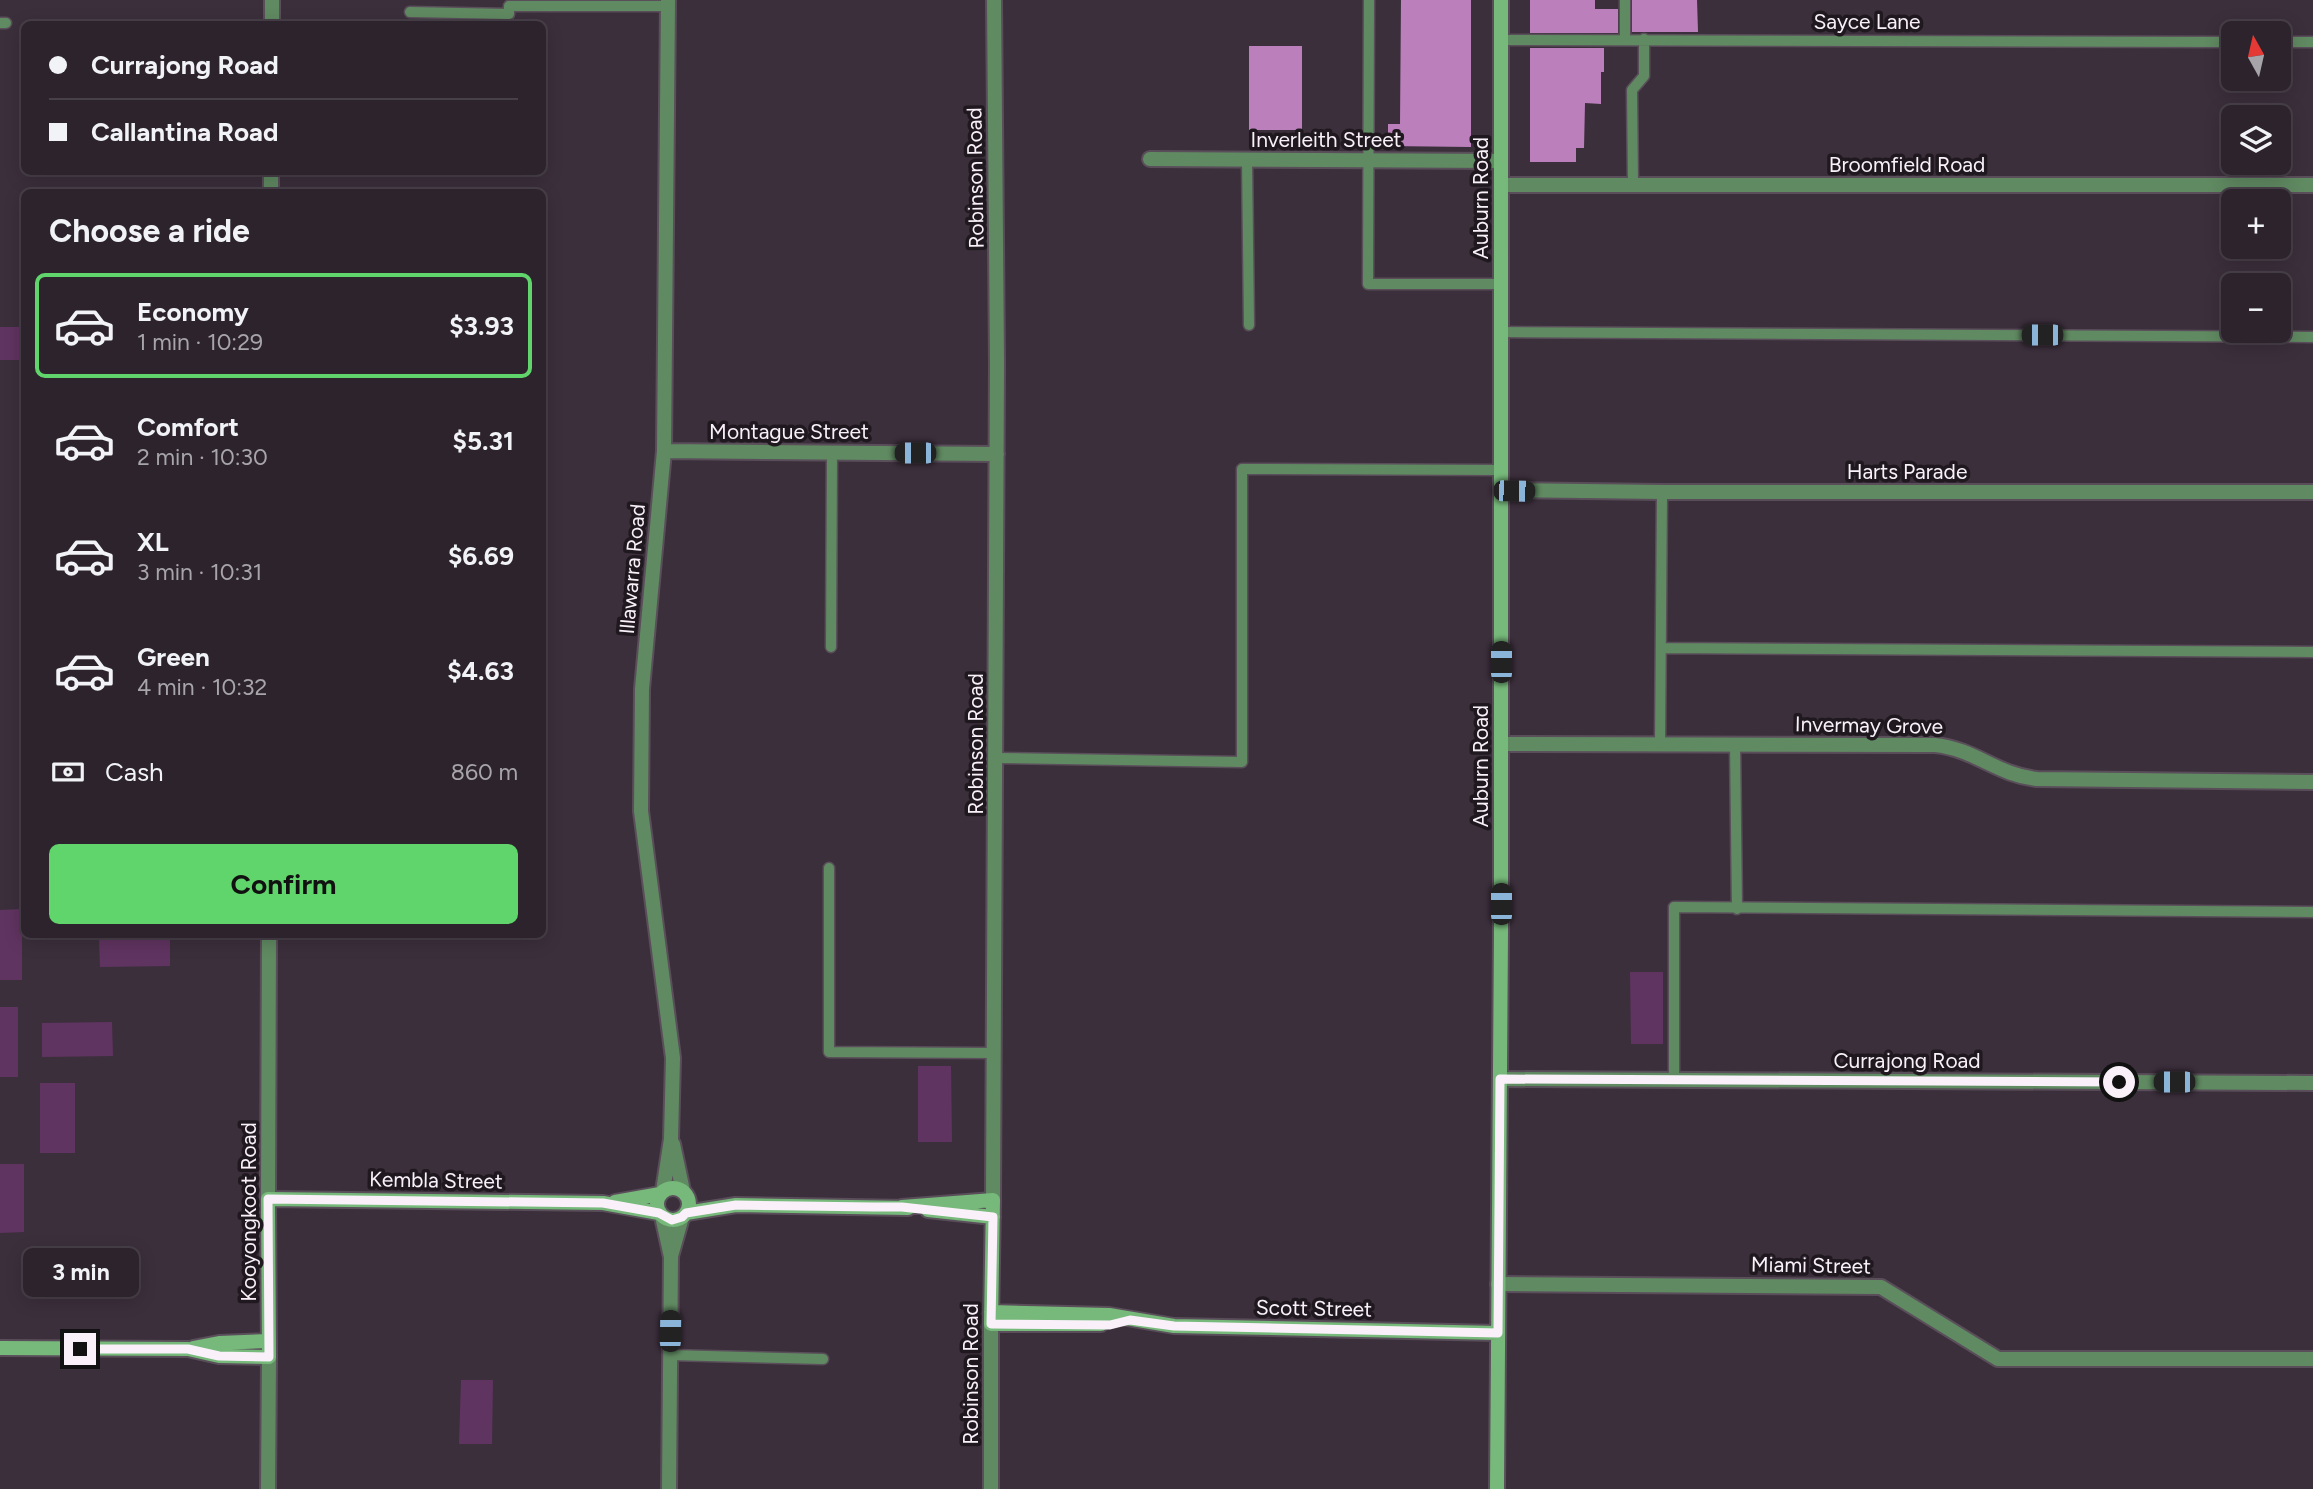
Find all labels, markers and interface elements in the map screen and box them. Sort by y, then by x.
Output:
street label: Sayce Lane [1813,9,1921,34]
north arrow [2221,21,2291,91]
map controls [2221,21,2291,343]
text: Currajong Road [91,49,279,81]
button: layers [2221,105,2291,175]
street label: Robinson Road [961,107,989,249]
text: Callantina Road [91,116,278,148]
street label: Inverleith Street [1250,127,1402,152]
street label: Auburn Road [1468,137,1493,259]
street label: Broomfield Road [1829,152,1985,177]
button: + [2221,189,2291,259]
text: Choose a ride [49,212,250,250]
button: − [2221,273,2291,343]
icon: car [53,294,116,357]
text: Economy [137,296,249,328]
text: $3.93 [449,310,514,342]
car [2022,325,2064,346]
text: 1 min · 10:29 [137,328,263,356]
icon: car [53,409,116,472]
text: Comfort [137,411,239,443]
street label: Montague Street [709,419,869,444]
text: $5.31 [453,425,514,457]
text: 2 min · 10:30 [137,443,268,471]
car [895,443,937,464]
street label: Harts Parade [1847,459,1967,484]
car [1493,480,1536,502]
street label: Illawarra Road [614,503,650,635]
icon: car [53,524,116,587]
text: XL [137,526,169,558]
text: $6.69 [448,540,514,572]
text: 3 min · 10:31 [137,558,262,586]
icon: car [53,639,116,702]
text: Green [137,641,210,673]
car [1491,641,1512,683]
text: $4.63 [447,655,514,687]
text: 4 min · 10:32 [137,673,267,701]
street label: Robinson Road [963,673,988,815]
street label: Auburn Road [1468,705,1493,827]
street label: Invermay Grove [1795,711,1943,739]
icon: cash [49,753,87,791]
text: Cash [105,756,164,788]
text: 860 m [451,758,518,786]
button: Confirm [49,844,518,924]
car [1491,883,1512,925]
street label: Currajong Road [1833,1048,1981,1073]
route start [2103,1066,2135,1098]
car [2154,1072,2196,1093]
street label: Kooyongkoot Road [236,1122,261,1302]
street label: Kembla Street [369,1166,503,1194]
callout: 3 min [22,1248,138,1296]
street label: Miami Street [1751,1251,1871,1279]
text: 3 min [52,1258,110,1286]
street label: Scott Street [1256,1294,1372,1322]
street label: Robinson Road [958,1303,983,1445]
car [660,1310,681,1352]
route end [64,1333,96,1365]

